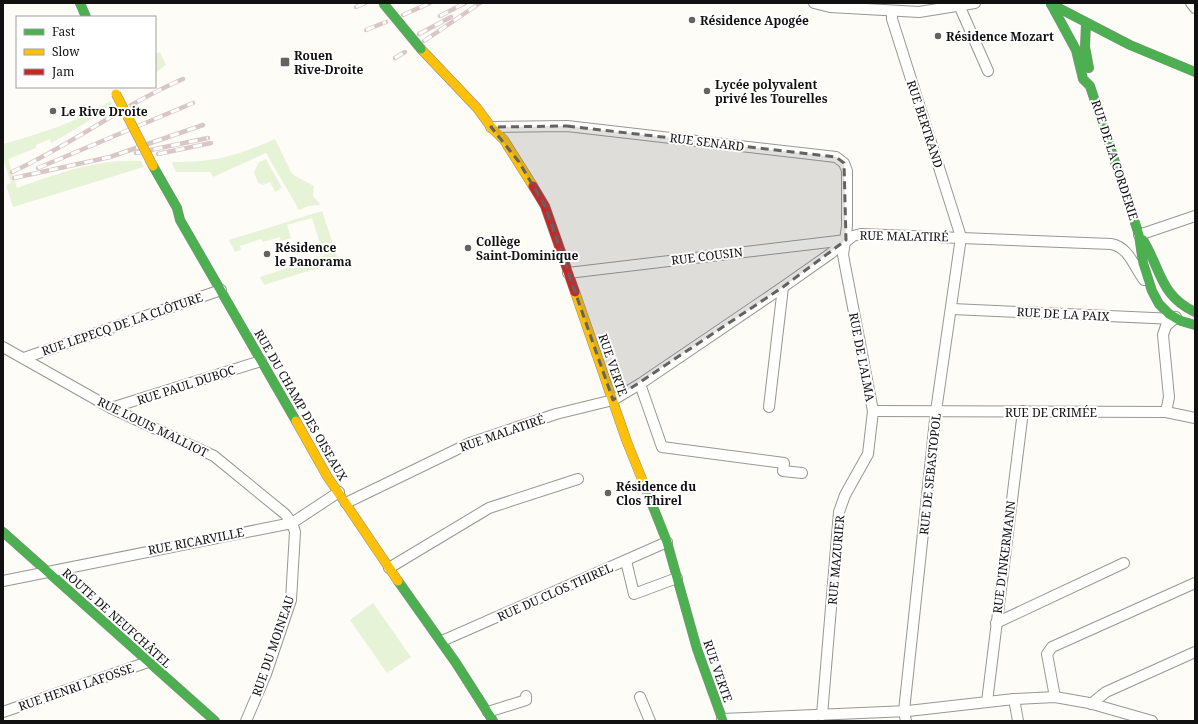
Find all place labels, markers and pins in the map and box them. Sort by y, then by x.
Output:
place label: Résidence Apogée [700,12,809,29]
marker: Résidence Apogée [687,15,697,25]
place label: Résidence Mozart [946,28,1054,45]
marker: Résidence Mozart [933,31,943,41]
place label: Rouen Rive-Droite [294,47,364,78]
marker: Rouen Rive-Droite [279,56,291,68]
place label: Lycée polyvalent privé les Tourelles [715,76,828,107]
marker: Lycée polyvalent privé les Tourelles [702,86,712,96]
place label: Le Rive Droite [61,103,148,120]
marker: Le Rive Droite [48,106,58,116]
place label: Collège Saint-Dominique [476,233,579,264]
place label: Résidence le Panorama [275,239,352,270]
marker: Collège Saint-Dominique [463,243,473,253]
marker: Résidence le Panorama [262,249,272,259]
place label: Résidence du Clos Thirel [616,478,696,509]
marker: Résidence du Clos Thirel [603,488,613,498]

